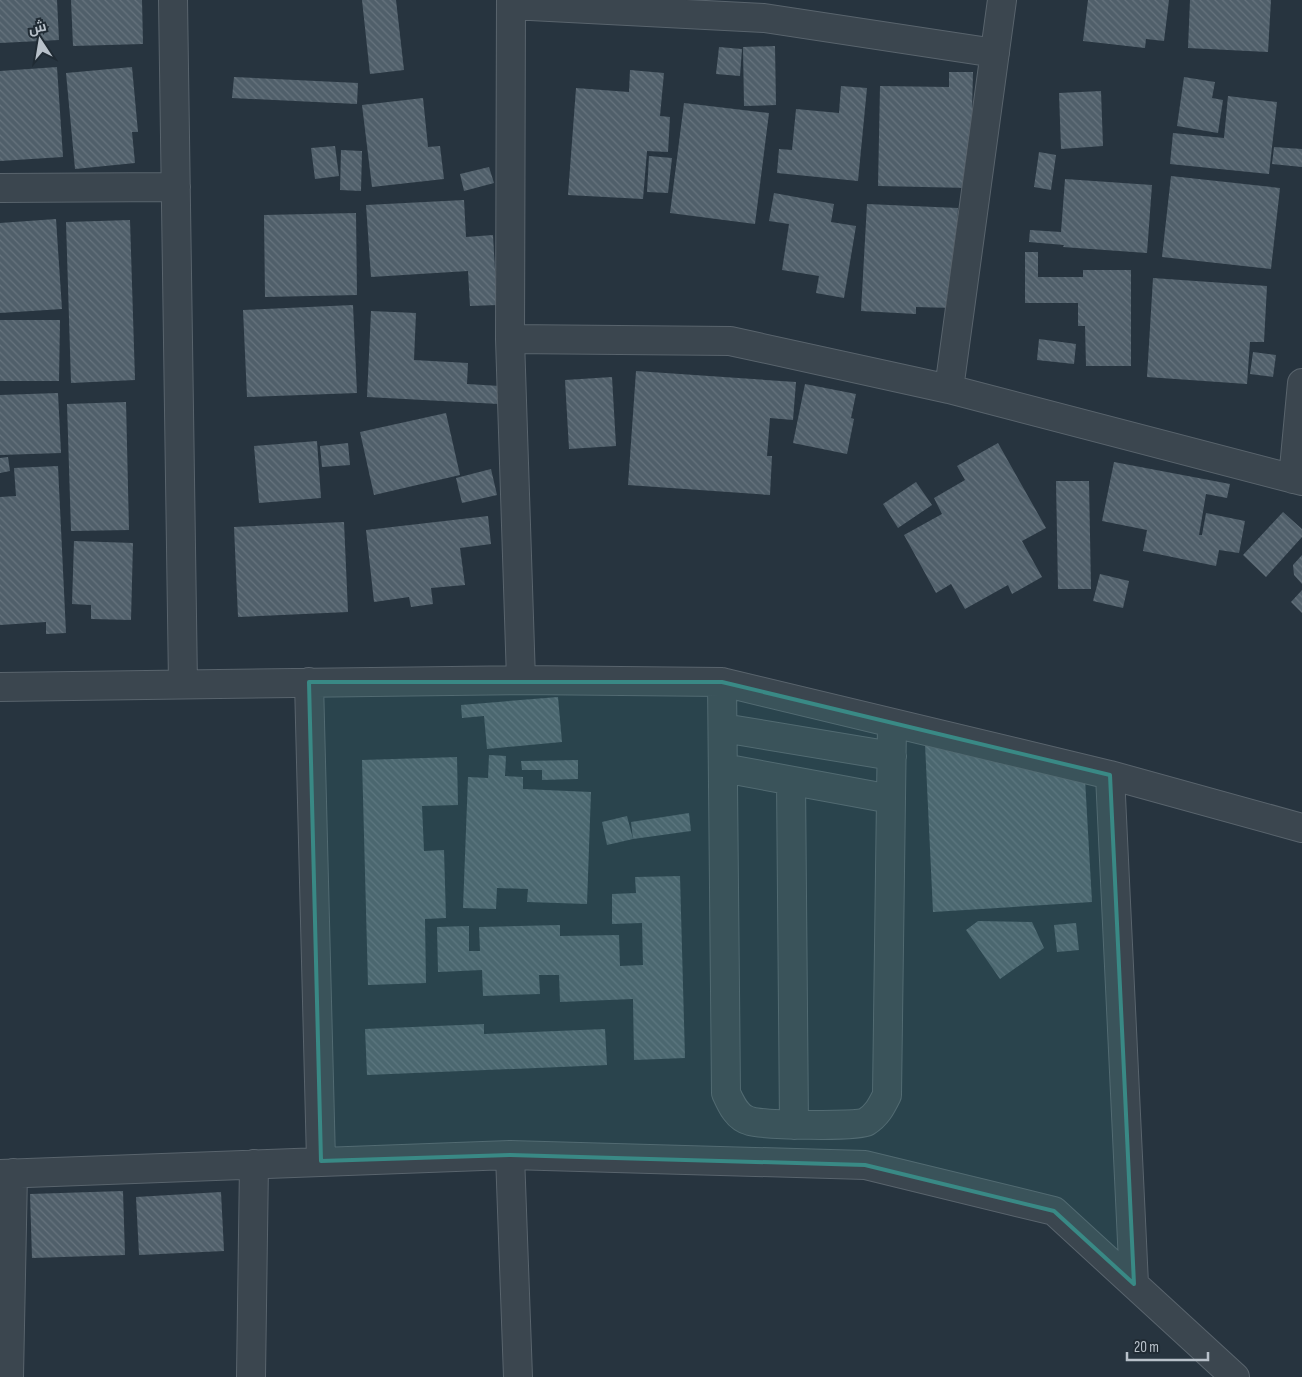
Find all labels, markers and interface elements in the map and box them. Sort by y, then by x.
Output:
north arrow [15,15,65,65]
text: ش [27,18,48,38]
scale bar [1127,1330,1208,1362]
text: 20 m [1134,1338,1159,1357]

